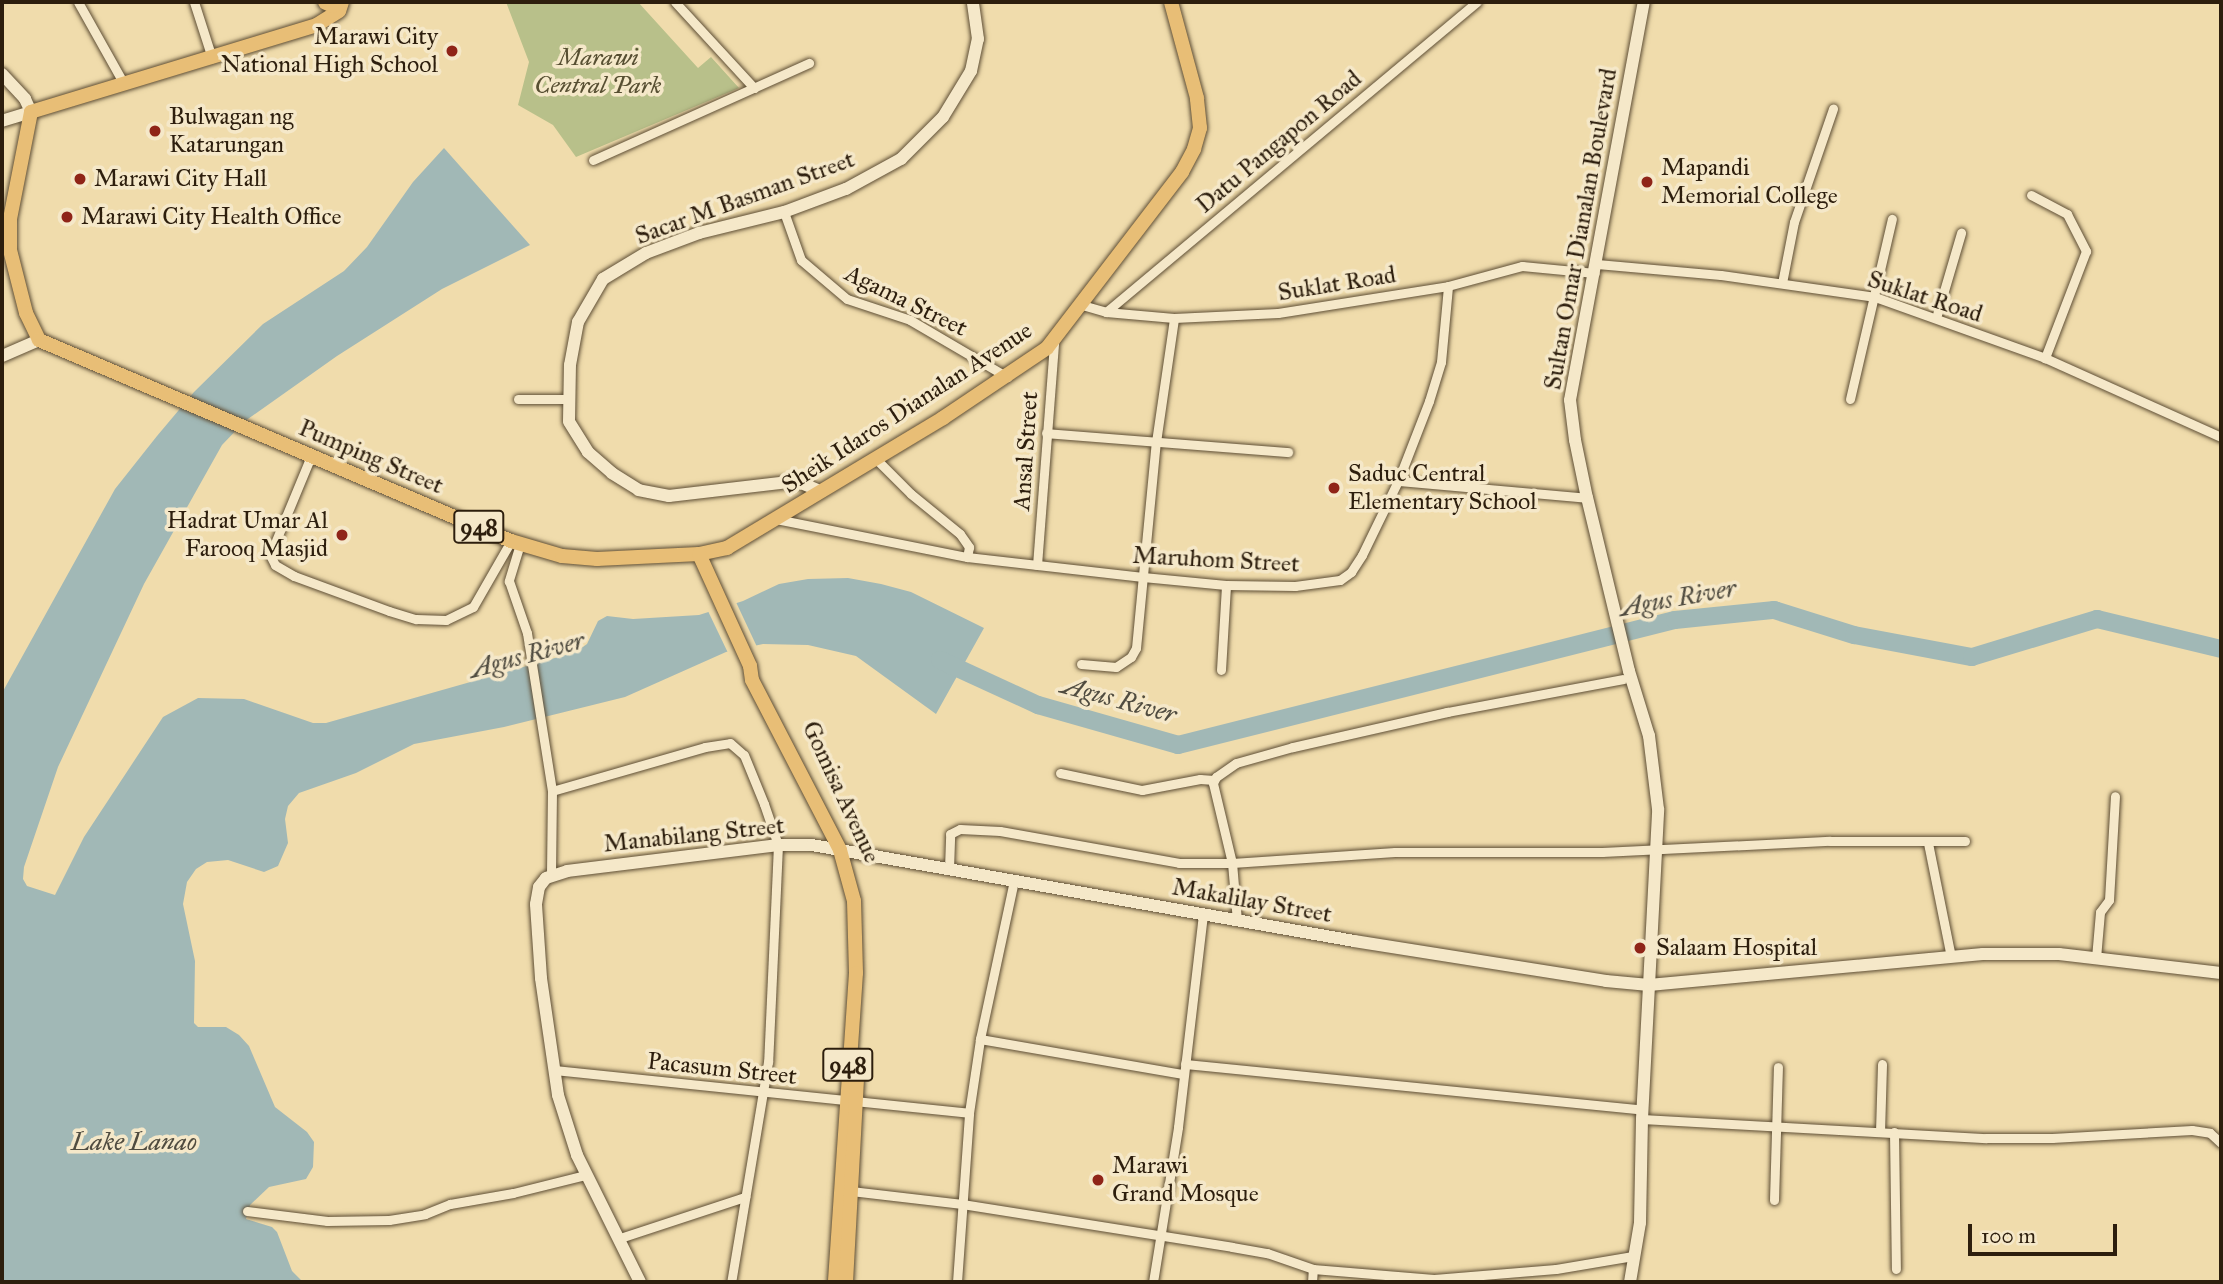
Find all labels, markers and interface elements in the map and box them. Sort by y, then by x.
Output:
place label: Marawi City National High School [221,23,438,79]
marker: Marawi City National High School [444,43,460,59]
park label: Marawi Central Park [535,44,661,100]
street label: Datu Pangapon Road [1191,64,1367,220]
street label: Sultan Omar Dianalan Boulevard [1539,66,1623,392]
place label: Bulwagan ng Katarungan [169,103,293,159]
marker: Bulwagan ng Katarungan [147,123,163,139]
street label: Sacar M Basman Street [631,145,859,251]
place label: Mapandi Memorial College [1661,154,1838,210]
place label: Marawi City Hall [94,165,267,193]
marker: Marawi City Hall [72,171,88,187]
marker: Mapandi Memorial College [1639,174,1655,190]
place label: Marawi City Health Office [81,203,342,231]
marker: Marawi City Health Office [59,209,75,225]
street label: Agama Street [840,259,972,343]
street label: Suklat Road [1276,260,1398,308]
street label: Suklat Road [1864,265,1986,329]
street label: Sheik Idaros Dianalan Avenue [776,316,1038,500]
street label: Ansal Street [1007,390,1045,512]
street label: Pumping Street [294,414,448,500]
place label: Saduc Central Elementary School [1348,460,1537,516]
marker: Saduc Central Elementary School [1326,480,1342,496]
place label: Hadrat Umar Al Farooq Masjid [167,507,328,563]
road number: 948 [453,508,505,547]
marker: Hadrat Umar Al Farooq Masjid [334,527,350,543]
street label: Maruhom Street [1132,541,1300,579]
water label: Agus River [1617,572,1739,624]
water label: Agus River [466,625,588,685]
water label: Agus River [1058,670,1180,730]
street label: Gomisa Avenue [796,717,886,867]
street label: Manabilang Street [602,811,786,859]
street label: Makalilay Street [1170,873,1334,929]
place label: Salaam Hospital [1656,934,1817,962]
marker: Salaam Hospital [1630,938,1650,958]
road number: 948 [822,1046,874,1084]
street label: Pacasum Street [646,1047,798,1091]
water label: Lake Lanao [71,1126,197,1158]
place label: Marawi Grand Mosque [1112,1152,1259,1208]
marker: Marawi Grand Mosque [1090,1172,1106,1188]
scale bar [1971,1210,2120,1254]
text: 100 m [1981,1223,2036,1249]

